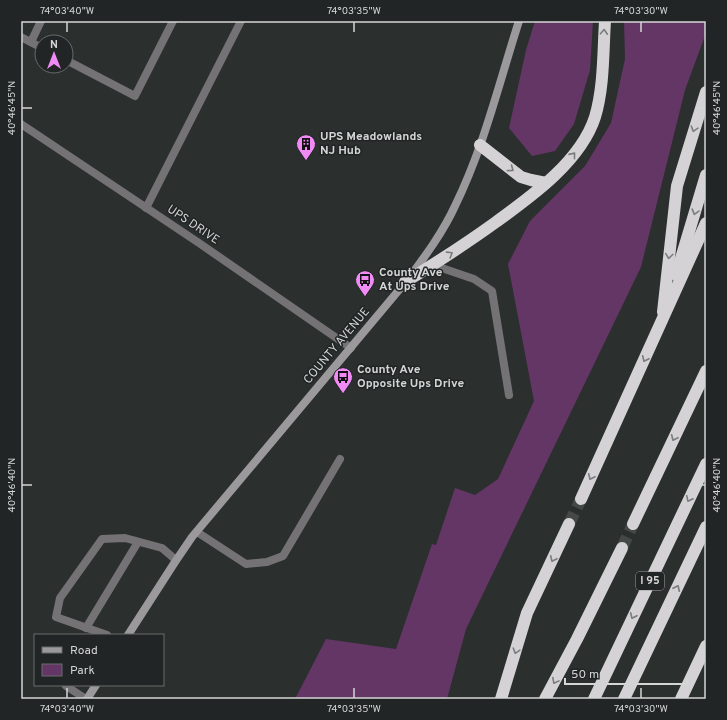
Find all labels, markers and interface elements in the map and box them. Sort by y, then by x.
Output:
text: 74°03'40"W [40,5,94,18]
text: 74°03'35"W [327,5,381,18]
text: 74°03'30"W [614,5,668,18]
one-way arrow [600,29,609,35]
north arrow [34,34,74,74]
text: N [50,38,58,52]
text: 40°46'45"N [6,81,19,135]
text: 40°46'45"N [711,81,724,135]
one-way arrow [690,125,699,132]
place label: UPS Meadowlands NJ Hub [320,129,422,159]
building icon: UPS Meadowlands NJ Hub [295,133,317,161]
one-way arrow [569,152,576,159]
one-way arrow [506,164,513,171]
street label: UPS DRIVE [164,202,222,248]
one-way arrow [691,208,700,215]
one-way arrow [446,252,453,259]
one-way arrow [665,253,674,259]
place label: County Ave At Ups Drive [379,265,450,295]
bus stop icon: County Ave At Ups Drive [354,269,376,297]
street label: COUNTY AVENUE [300,304,374,388]
one-way arrow [642,355,650,363]
place label: County Ave Opposite Ups Drive [357,362,465,392]
bus stop icon: County Ave Opposite Ups Drive [332,366,354,394]
one-way arrow [671,434,679,441]
text: 40°46'40"N [6,458,19,512]
text: 40°46'40"N [711,458,724,512]
one-way arrow [588,473,596,481]
one-way arrow [686,494,694,502]
one-way arrow [550,555,558,563]
road number: I 95 [636,572,664,590]
one-way arrow [672,585,680,592]
one-way arrow [630,612,638,619]
legend [34,634,164,686]
text: Road [70,643,98,659]
one-way arrow [512,647,520,654]
scale bar [565,660,687,686]
text: Park [70,663,95,679]
text: 50 m [571,667,599,683]
one-way arrow [552,677,559,685]
text: 74°03'40"W [40,703,94,716]
text: 74°03'35"W [327,703,381,716]
text: 74°03'30"W [614,703,668,716]

